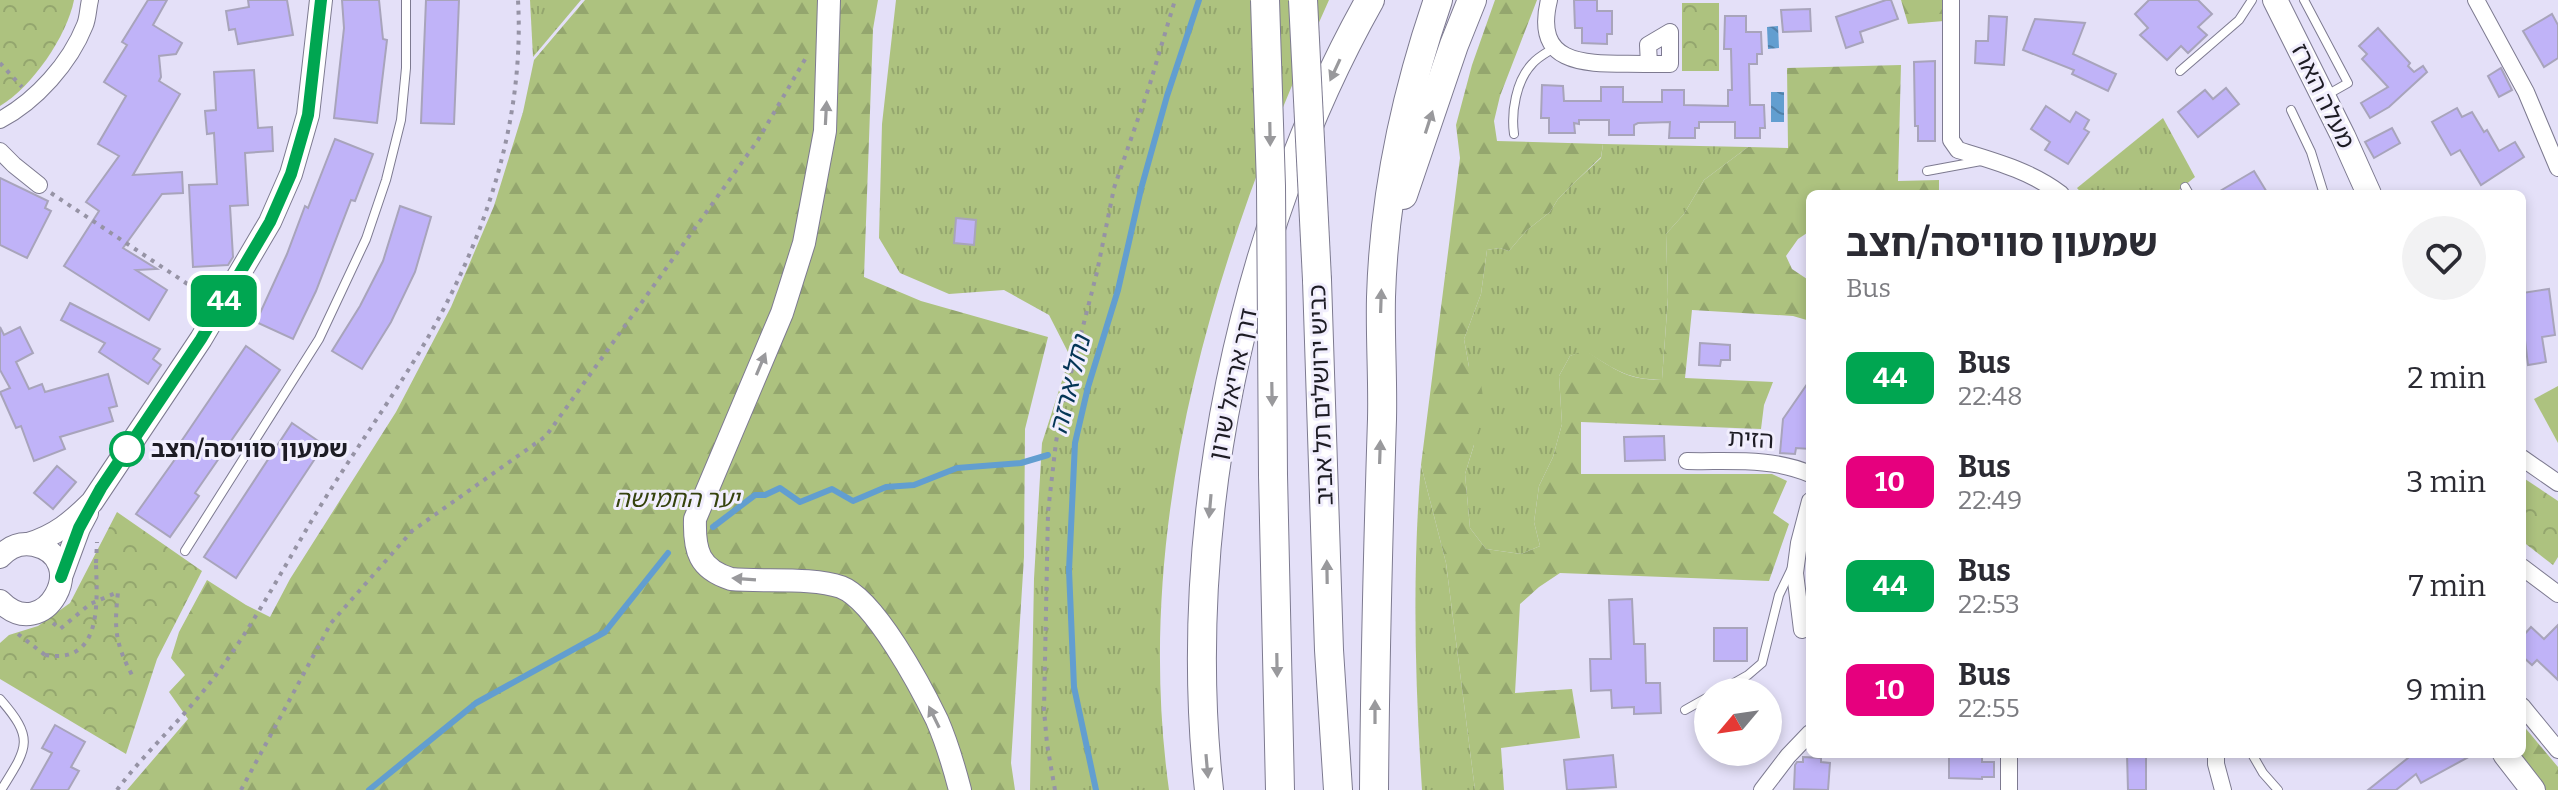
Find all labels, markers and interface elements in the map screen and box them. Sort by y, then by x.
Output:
street label: מעלה הארז [2286,39,2360,153]
one-way arrow [1328,58,1342,81]
one-way arrow [819,100,832,125]
one-way arrow [1423,109,1436,133]
one-way arrow [1263,122,1276,147]
button: heart [2402,216,2486,300]
text: שמעון סוויסה/חצב [1846,220,2158,266]
text: Bus [1846,273,1891,304]
line badge: 44 [188,275,260,327]
text: 44 [207,284,241,317]
street label: כביש ירושלים תל אביב [1303,284,1339,506]
one-way arrow [1375,288,1388,313]
street label: דרך אריאל שרון [1203,306,1263,462]
water label: נחל ארזה [1043,330,1098,438]
text: Bus [1958,345,2011,381]
one-way arrow [755,352,768,376]
text: 2 min [2407,360,2486,396]
text: 44 [1873,361,1907,394]
text: 22:48 [1958,381,2023,412]
one-way arrow [1266,382,1279,407]
street label: הזית [1727,424,1775,454]
marker: שמעון סוויסה/חצב [110,432,144,466]
place label: שמעון סוויסה/חצב [151,435,348,463]
one-way arrow [1374,439,1387,464]
text: Bus [1958,449,2011,485]
text: 3 min [2406,464,2486,500]
text: 10 [1875,465,1905,498]
park label: יער החמישה [615,485,741,513]
text: 22:49 [1958,485,2022,516]
one-way arrow [1204,494,1217,519]
text: Bus [1958,553,2011,589]
one-way arrow [1321,559,1333,584]
text: 7 min [2408,568,2486,604]
text: 44 [1873,569,1907,602]
one-way arrow [731,573,756,586]
text: 22:53 [1958,589,2020,620]
one-way arrow [1270,653,1283,678]
text: Bus [1958,657,2011,693]
text: 9 min [2406,672,2486,708]
text: 10 [1875,673,1905,706]
north arrow [1694,678,1782,766]
map controls [1694,678,1782,766]
text: 22:55 [1958,693,2020,724]
one-way arrow [1368,699,1381,724]
one-way arrow [927,705,941,728]
one-way arrow [1201,754,1214,779]

